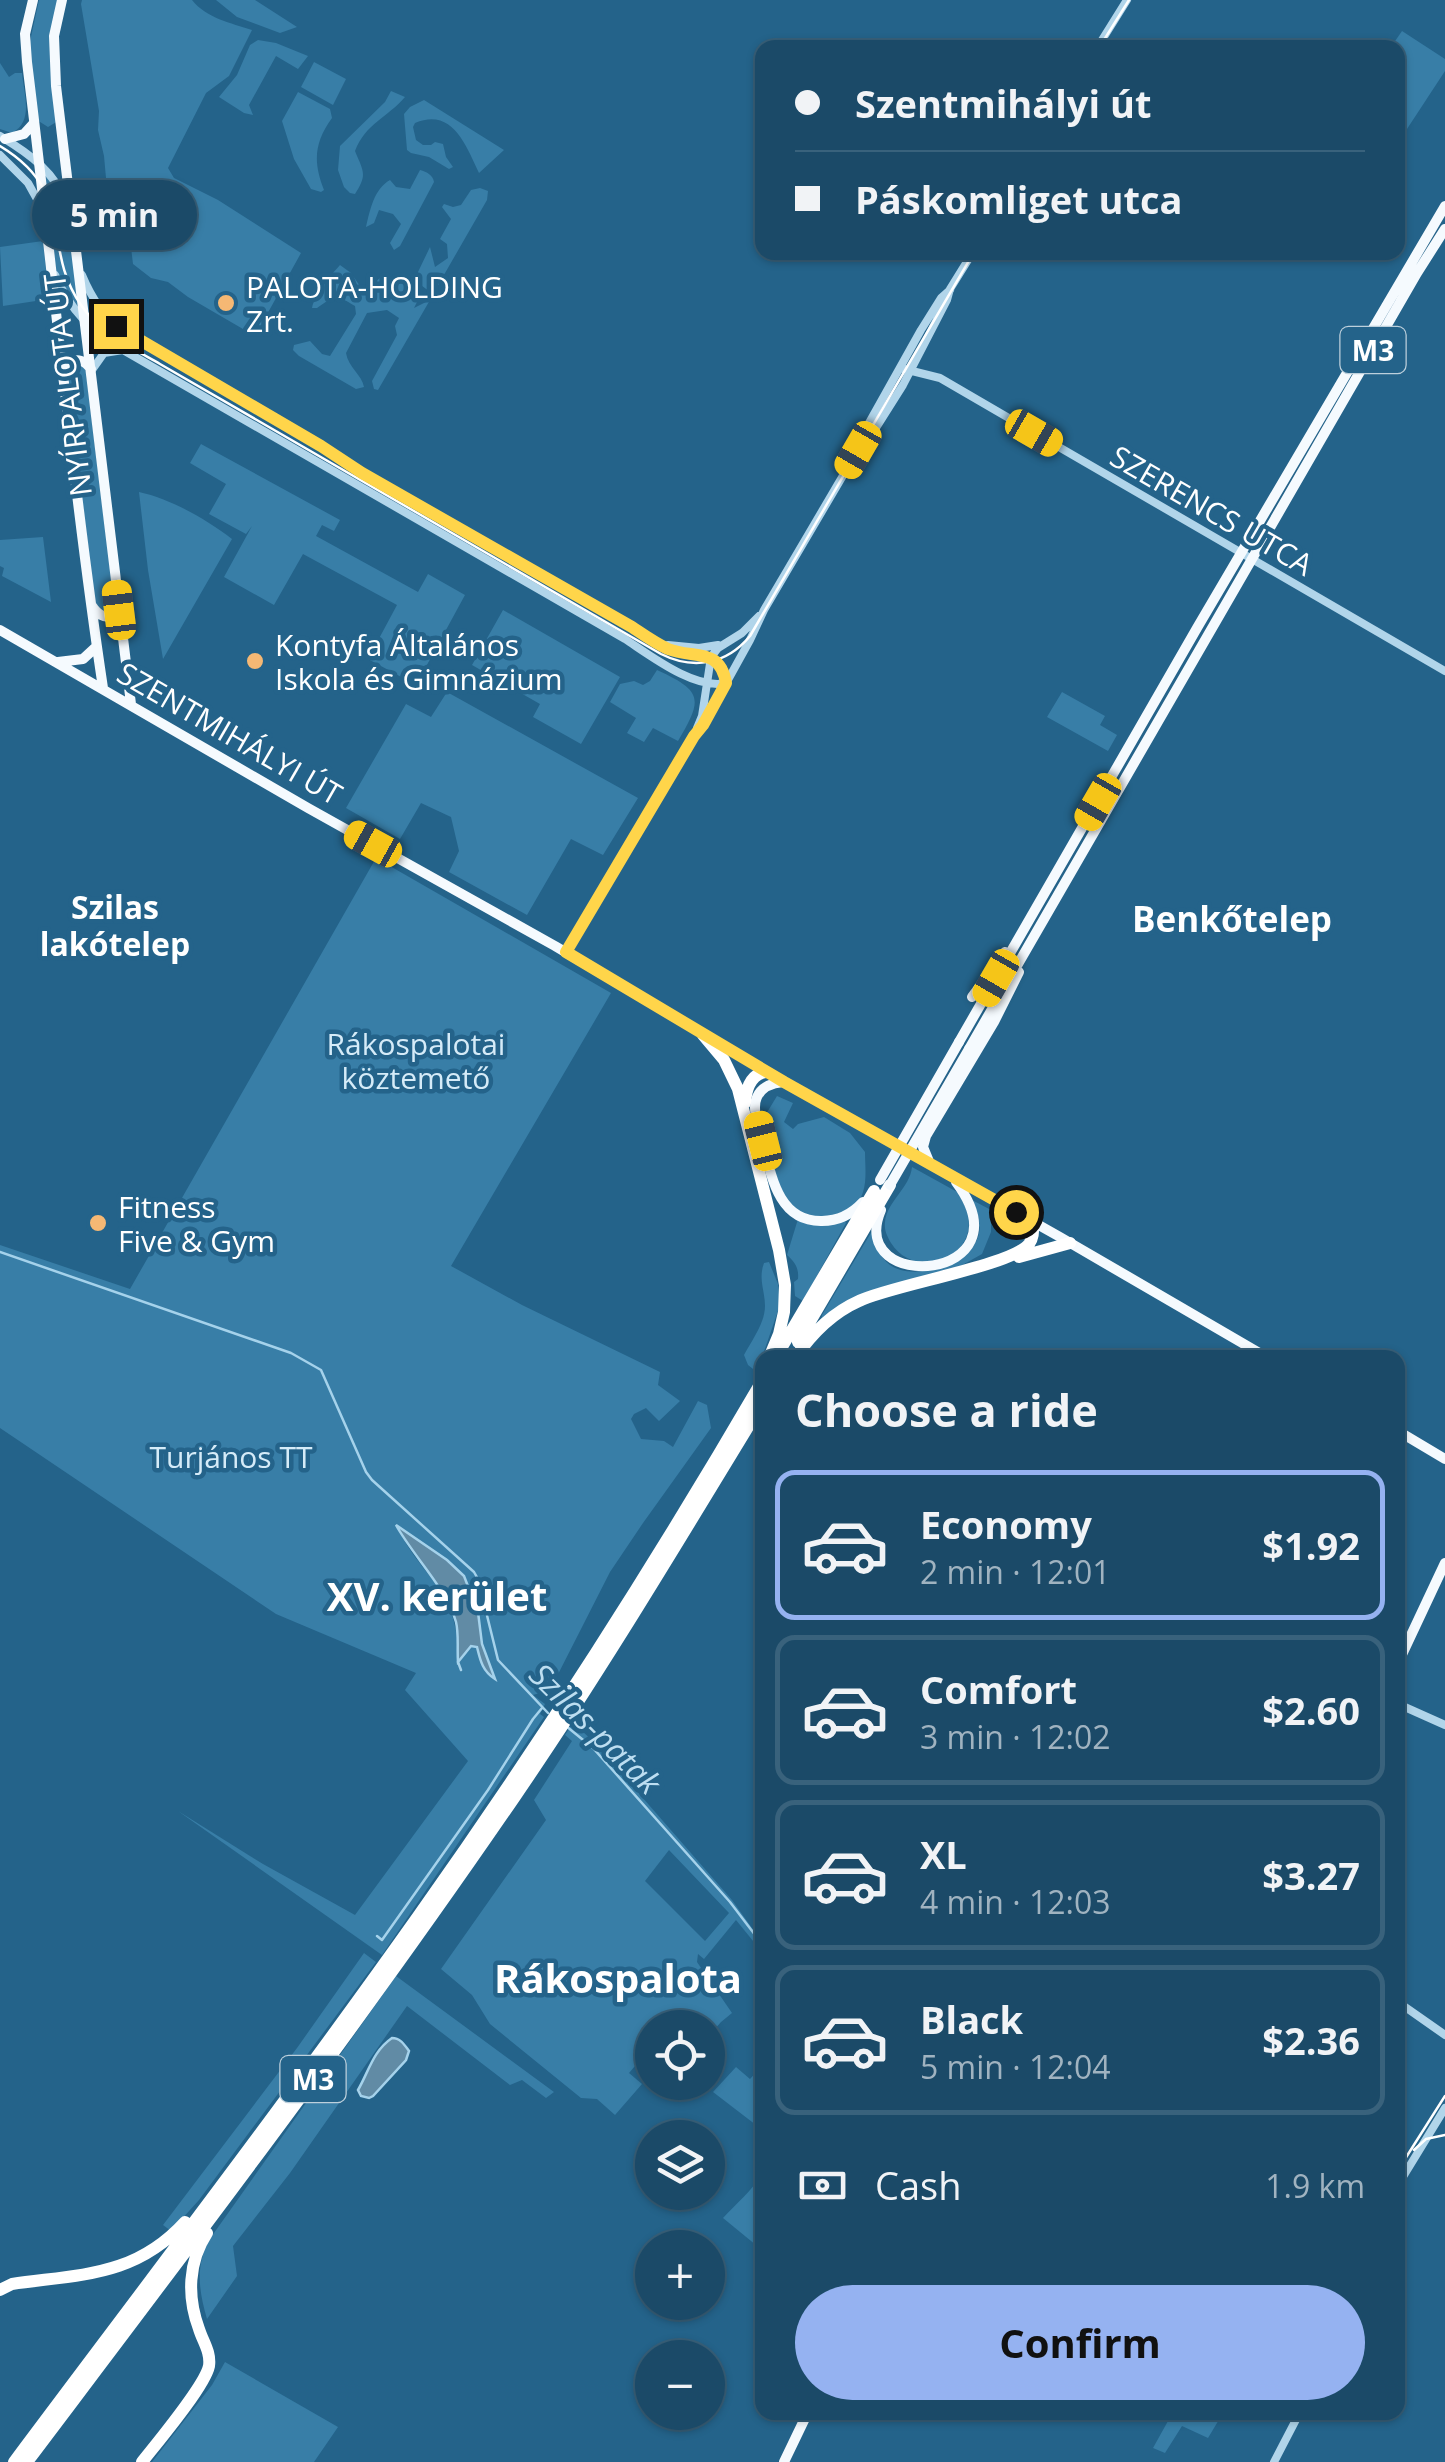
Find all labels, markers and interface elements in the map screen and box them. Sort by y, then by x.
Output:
text: Szentmihályi út [855,77,1151,129]
text: Páskomliget utca [855,173,1183,225]
callout: 5 min [34,181,198,251]
text: 5 min [70,193,159,236]
place label: PALOTA-HOLDING Zrt. [246,266,503,341]
street label: NYÍRPALOTA ÚT [33,271,101,499]
marker: PALOTA-HOLDING Zrt. [215,292,237,314]
route end [94,304,139,349]
road number: M3 [1340,327,1406,373]
car [1001,405,1067,461]
car [830,417,886,483]
street label: SZERENCS UTCA [1103,435,1321,585]
car [100,578,138,642]
place label: Kontyfa Általános Iskola és Gimnázium [275,624,563,699]
marker: Kontyfa Általános Iskola és Gimnázium [244,650,266,672]
street label: SZENTMIHÁLYI ÚT [110,652,350,814]
car [1070,769,1126,835]
car [339,816,407,872]
district label: Szilas lakótelep [40,885,190,965]
district label: Benkőtelep [1132,895,1332,942]
car [968,945,1024,1011]
park label: Rákospalotai köztemető [327,1023,505,1098]
car [741,1108,785,1174]
place label: Fitness Five & Gym [118,1186,275,1261]
route start [994,1190,1039,1235]
marker: Fitness Five & Gym [87,1212,109,1234]
text: Choose a ride [795,1379,1098,1440]
park label: Turjános TT [149,1436,313,1477]
text: Economy [920,1498,1092,1550]
icon: car [800,1500,890,1590]
text: $1.92 [1262,1519,1360,1571]
text: 2 min · 12:01 [920,1550,1111,1593]
district label: XV. kerület [327,1568,547,1623]
water label: Szilas-patak [521,1653,672,1804]
text: Comfort [920,1663,1077,1715]
icon: car [800,1665,890,1755]
text: $2.60 [1262,1684,1360,1736]
text: 3 min · 12:02 [920,1715,1111,1758]
text: XL [920,1828,967,1880]
icon: car [800,1830,890,1920]
text: $3.27 [1262,1849,1360,1901]
text: 4 min · 12:03 [920,1880,1111,1923]
district label: Rákospalota [494,1950,742,2005]
text: Black [920,1993,1023,2045]
icon: car [800,1995,890,2085]
map controls [635,2010,725,2430]
button: locate [635,2010,725,2100]
text: $2.36 [1262,2014,1360,2066]
text: 5 min · 12:04 [920,2045,1111,2088]
road number: M3 [280,2056,346,2102]
button: layers [635,2120,725,2210]
icon: cash [795,2158,850,2213]
text: Cash [875,2159,961,2211]
text: 1.9 km [1265,2164,1365,2207]
button: + [635,2230,725,2320]
button: Confirm [795,2285,1365,2400]
button: − [635,2340,725,2430]

